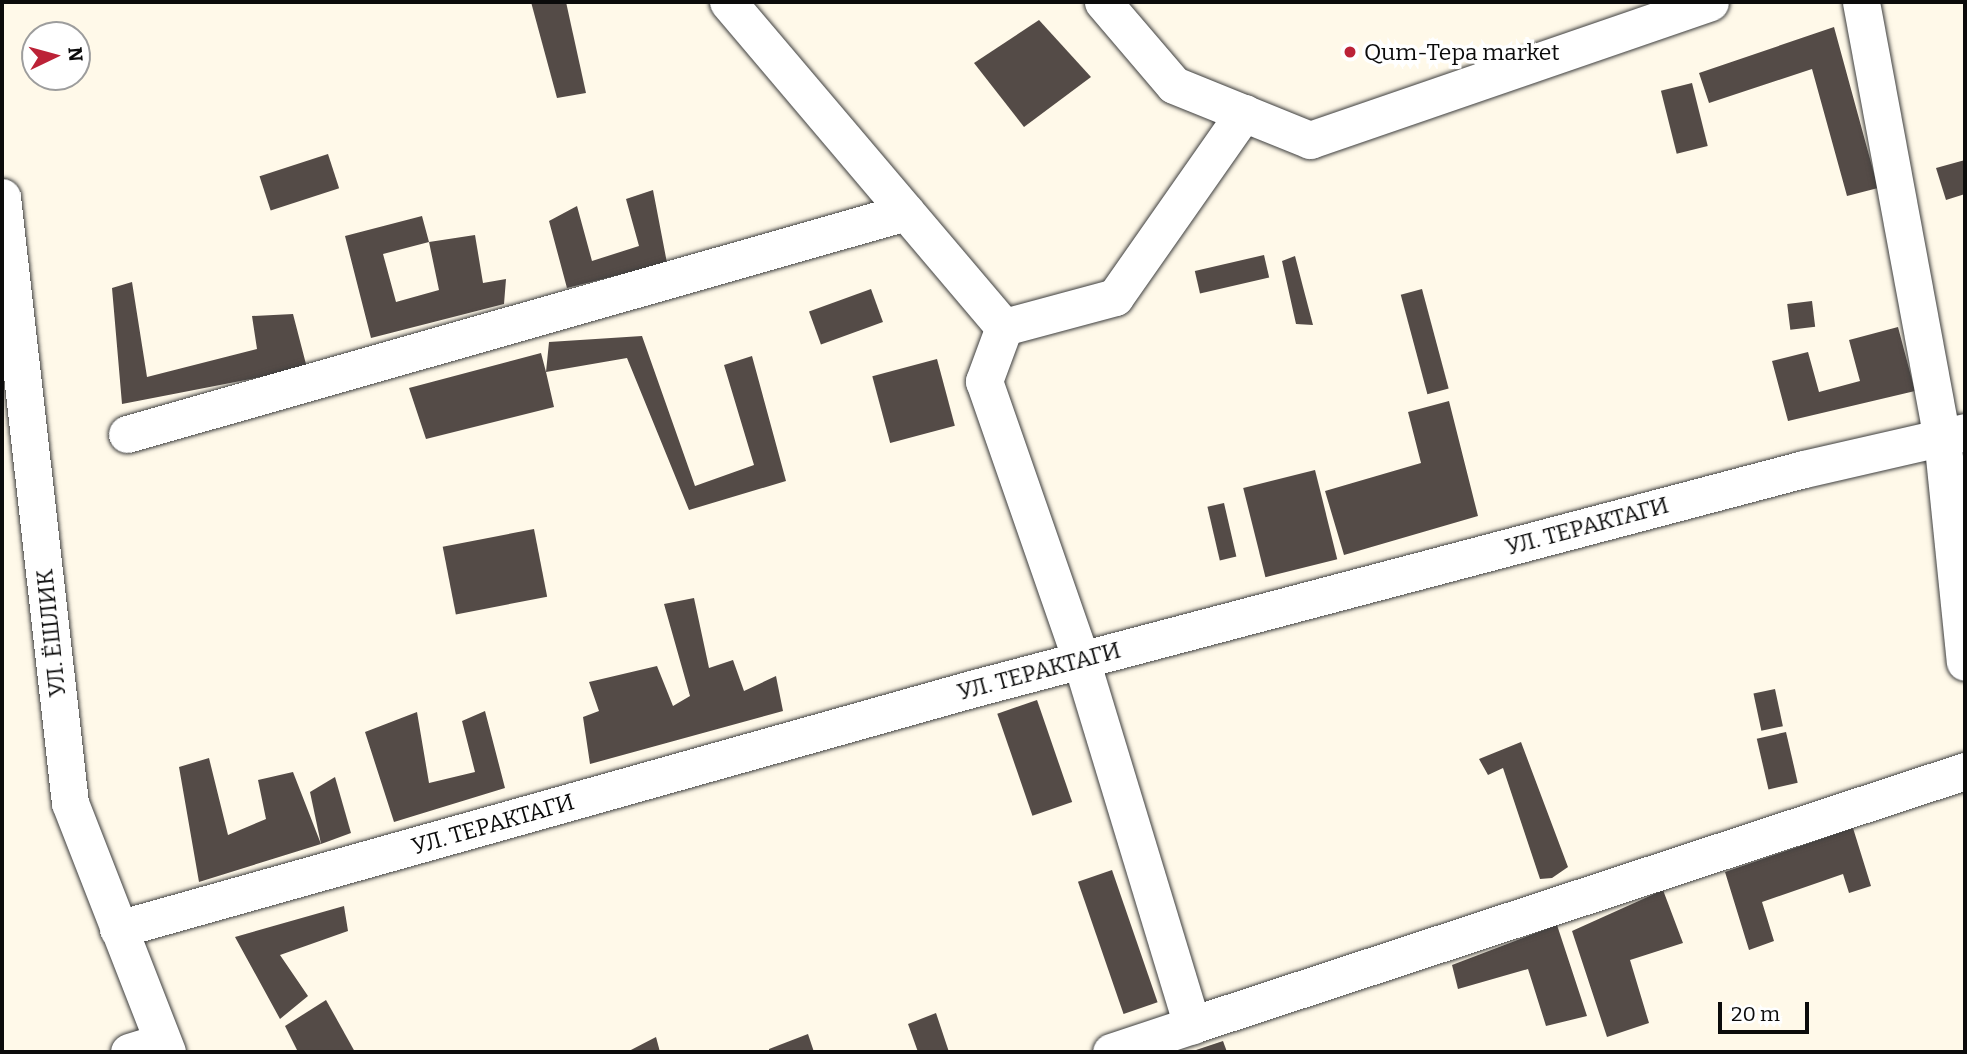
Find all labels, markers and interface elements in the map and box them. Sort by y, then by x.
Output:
north arrow [21,21,91,91]
place label: Qum-Tepa market [1364,38,1560,66]
marker: Qum-Tepa market [1342,44,1358,60]
text: N [63,46,88,63]
street label: УЛ. ТЕРАКТАГИ [1503,491,1671,561]
street label: УЛ. ЁШЛИК [31,568,71,698]
street label: УЛ. ТЕРАКТАГИ [955,636,1123,706]
street label: УЛ. ТЕРАКТАГИ [409,788,577,860]
scale bar [1722,988,1813,1032]
text: 20 m [1731,1001,1780,1027]

